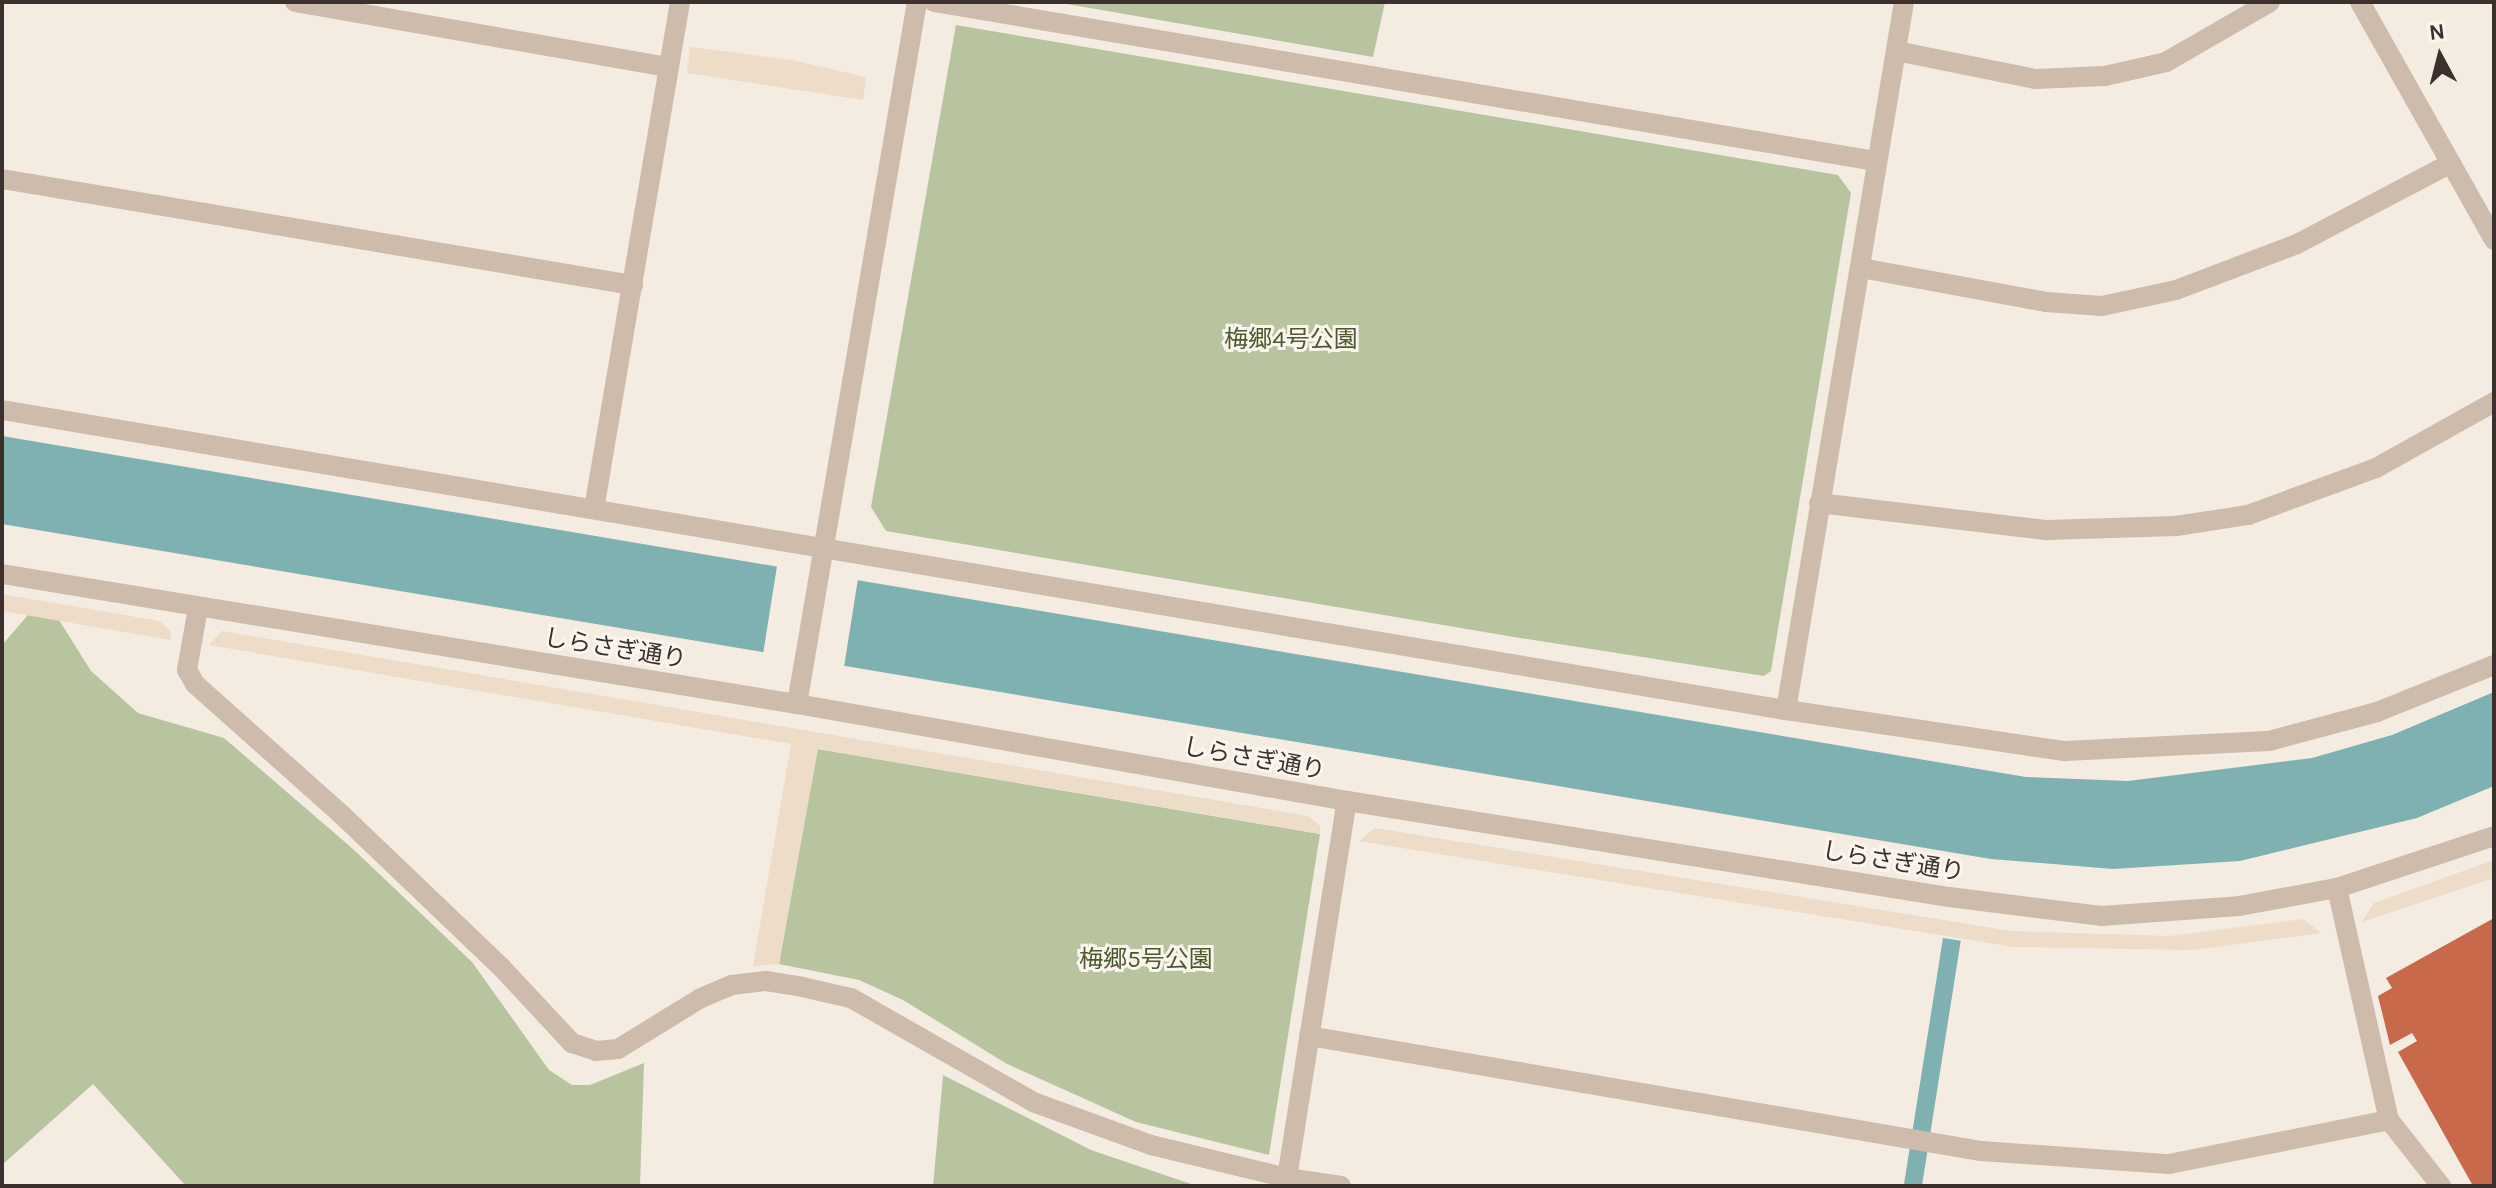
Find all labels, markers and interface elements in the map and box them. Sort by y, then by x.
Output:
north arrow [2400,16,2480,96]
text: N [2428,18,2446,46]
park label: 梅郷4号公園 [1224,326,1358,354]
street label: しらさぎ通り [542,624,688,674]
street label: しらさぎ通り [1181,732,1327,786]
street label: しらさぎ通り [1820,837,1966,887]
park label: 梅郷5号公園 [1079,946,1213,974]

